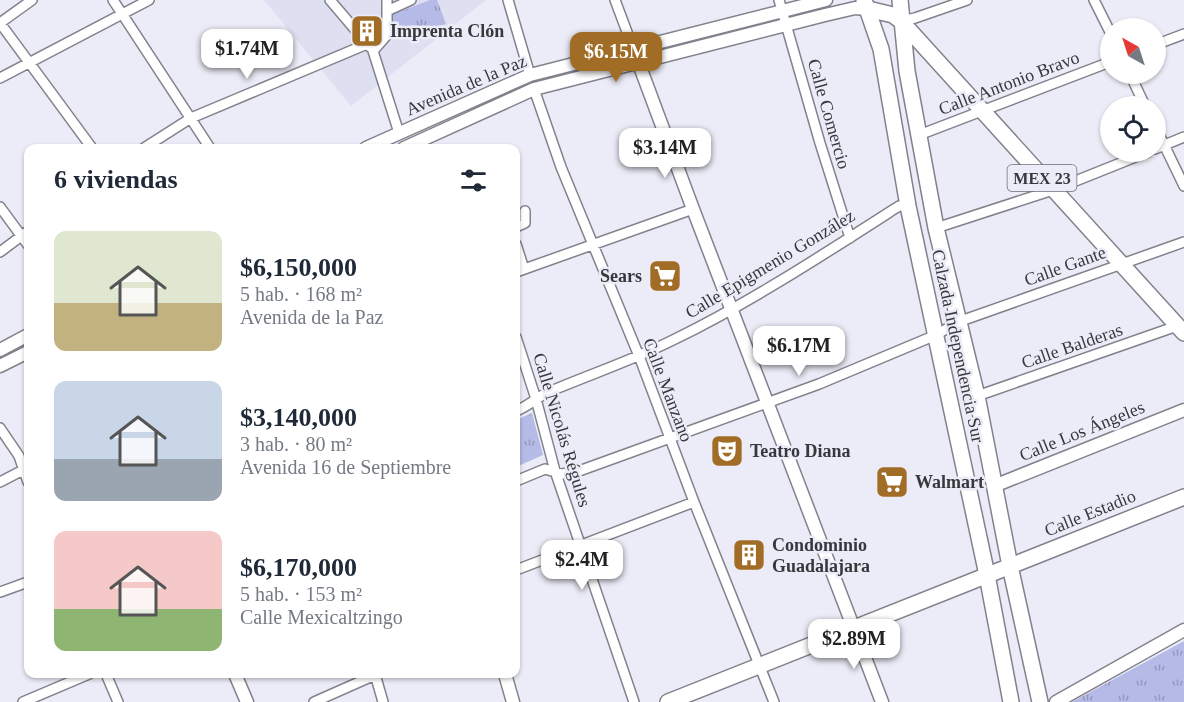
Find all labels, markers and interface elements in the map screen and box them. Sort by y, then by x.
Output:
building icon: Imprenta Clón [349,13,385,49]
north arrow [1100,18,1166,84]
map controls [1100,18,1166,162]
place label: Imprenta Clón [390,21,504,41]
pin: $1.74M [198,29,296,80]
pin: $6.15M [567,32,665,83]
text: $1.74M [215,37,279,59]
text: $6.15M [584,40,648,62]
street label: Calle Antonio Bravo [936,47,1082,119]
street label: Avenida de la Paz [403,51,529,119]
street label: Calle Comercio [804,57,854,171]
button: locate [1100,96,1166,162]
pin: $3.14M [616,128,714,179]
text: $3.14M [633,136,697,158]
icon: filters [457,164,490,197]
text: 6 viviendas [54,165,178,194]
road number: MEX 23 [1008,165,1076,191]
street label: Calle Epigmenio González [682,205,858,323]
street label: Calle Gante [1021,242,1109,290]
street label: Calzada Independencia Sur [928,248,988,444]
text: $6,150,000 [240,253,357,282]
icon: home [102,255,174,327]
supermarket icon: Sears [647,258,683,294]
place label: Sears [600,266,642,286]
text: 5 hab. · 168 m² [240,283,362,305]
text: Avenida de la Paz [240,306,383,328]
street label: Calle Balderas [1019,319,1125,373]
pin: $6.17M [750,326,848,377]
text: $6.17M [767,334,831,356]
street label: Calle Manzano [639,335,697,445]
street label: Calle Nicolás Régules [529,351,595,509]
street label: Calle Los Ángeles [1016,396,1147,465]
text: $3,140,000 [240,403,357,432]
icon: home [102,405,174,477]
text: 3 hab. · 80 m² [240,433,352,455]
theatre icon: Teatro Diana [709,433,745,469]
place label: Teatro Diana [750,441,851,461]
text: Avenida 16 de Septiembre [240,456,451,478]
supermarket icon: Walmart [874,464,910,500]
place label: Walmart [915,472,984,492]
street label: Calle Estadio [1042,486,1138,540]
place label: Condominio Guadalajara [772,535,870,576]
building icon: Condominio Guadalajara [731,537,767,573]
pin: $2.4M [540,540,624,591]
text: $2.4M [555,548,609,570]
text: $6,170,000 [240,553,357,582]
icon: home [102,555,174,627]
text: 5 hab. · 153 m² [240,583,362,605]
text: Calle Mexicaltzingo [240,606,403,628]
pin: $2.89M [805,619,903,670]
text: $2.89M [822,627,886,649]

